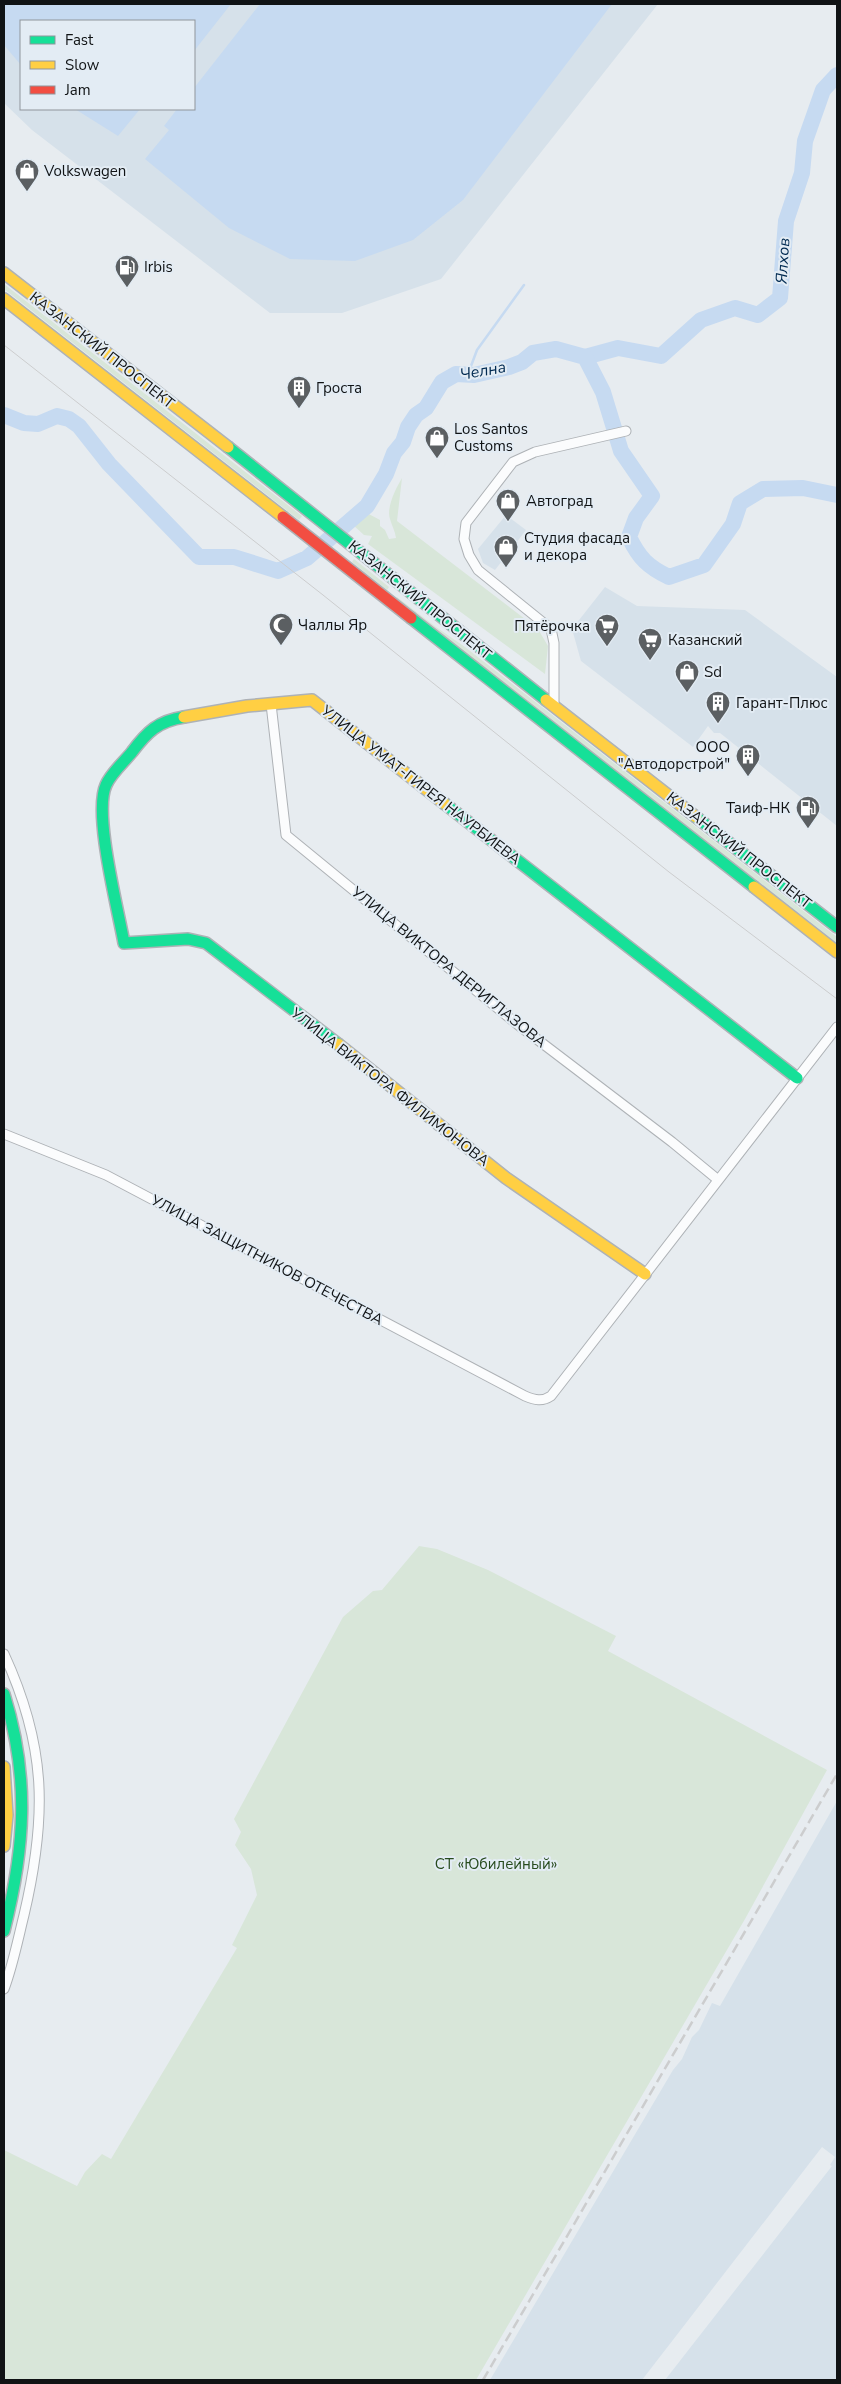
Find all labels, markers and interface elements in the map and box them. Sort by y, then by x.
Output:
legend [20,20,195,110]
text: Fast [65,30,94,50]
text: Slow [65,55,100,75]
text: Jam [64,80,91,100]
shop icon: Volkswagen [14,158,40,192]
place label: Volkswagen [43,161,126,181]
water label: Ялхов [770,237,796,285]
fuel station icon: Irbis [114,254,140,288]
place label: Irbis [144,257,173,277]
street label: КАЗАНСКИЙ ПРОСПЕКТ [25,287,179,413]
water label: Челна [458,356,508,386]
building icon: Гроста [286,375,312,409]
place label: Гроста [316,378,362,398]
place label: Los Santos Customs [454,419,528,456]
shop icon: Los Santos Customs [424,425,450,459]
shop icon: Автоград [495,488,521,522]
place label: Автоград [526,491,593,511]
place label: Студия фасада и декора [524,528,630,565]
shop icon: Студия фасада и декора [493,534,519,568]
street label: КАЗАНСКИЙ ПРОСПЕКТ [344,536,496,664]
mosque icon: Чаллы Яр [268,612,294,646]
supermarket icon: Пятёрочка [594,613,620,647]
place label: Чаллы Яр [298,615,367,635]
place label: Пятёрочка [514,616,590,636]
supermarket icon: Казанский [637,627,663,661]
place label: Казанский [668,630,743,650]
shop icon: Sd [674,659,700,693]
place label: Sd [704,662,722,682]
building icon: Гарант-Плюс [705,690,731,724]
place label: Гарант-Плюс [736,693,828,713]
street label: УЛИЦА УМАТ-ГИРЕЯ НАУРБИЕВА [316,700,525,869]
place label: ООО "Автодорстрой" [618,737,730,774]
building icon: ООО "Автодорстрой" [735,743,761,777]
street label: КАЗАНСКИЙ ПРОСПЕКТ [662,787,816,913]
fuel station icon: Таиф-НК [795,795,821,829]
place label: Таиф-НК [726,798,790,818]
street label: УЛИЦА ВИКТОРА ДЕРИГЛАЗОВА [347,881,551,1052]
street label: УЛИЦА ВИКТОРА ФИЛИМОНОВА [286,1003,493,1171]
street label: УЛИЦА ЗАЩИТНИКОВ ОТЕЧЕСТВА [147,1190,387,1330]
park label: СТ «Юбилейный» [435,1854,557,1874]

